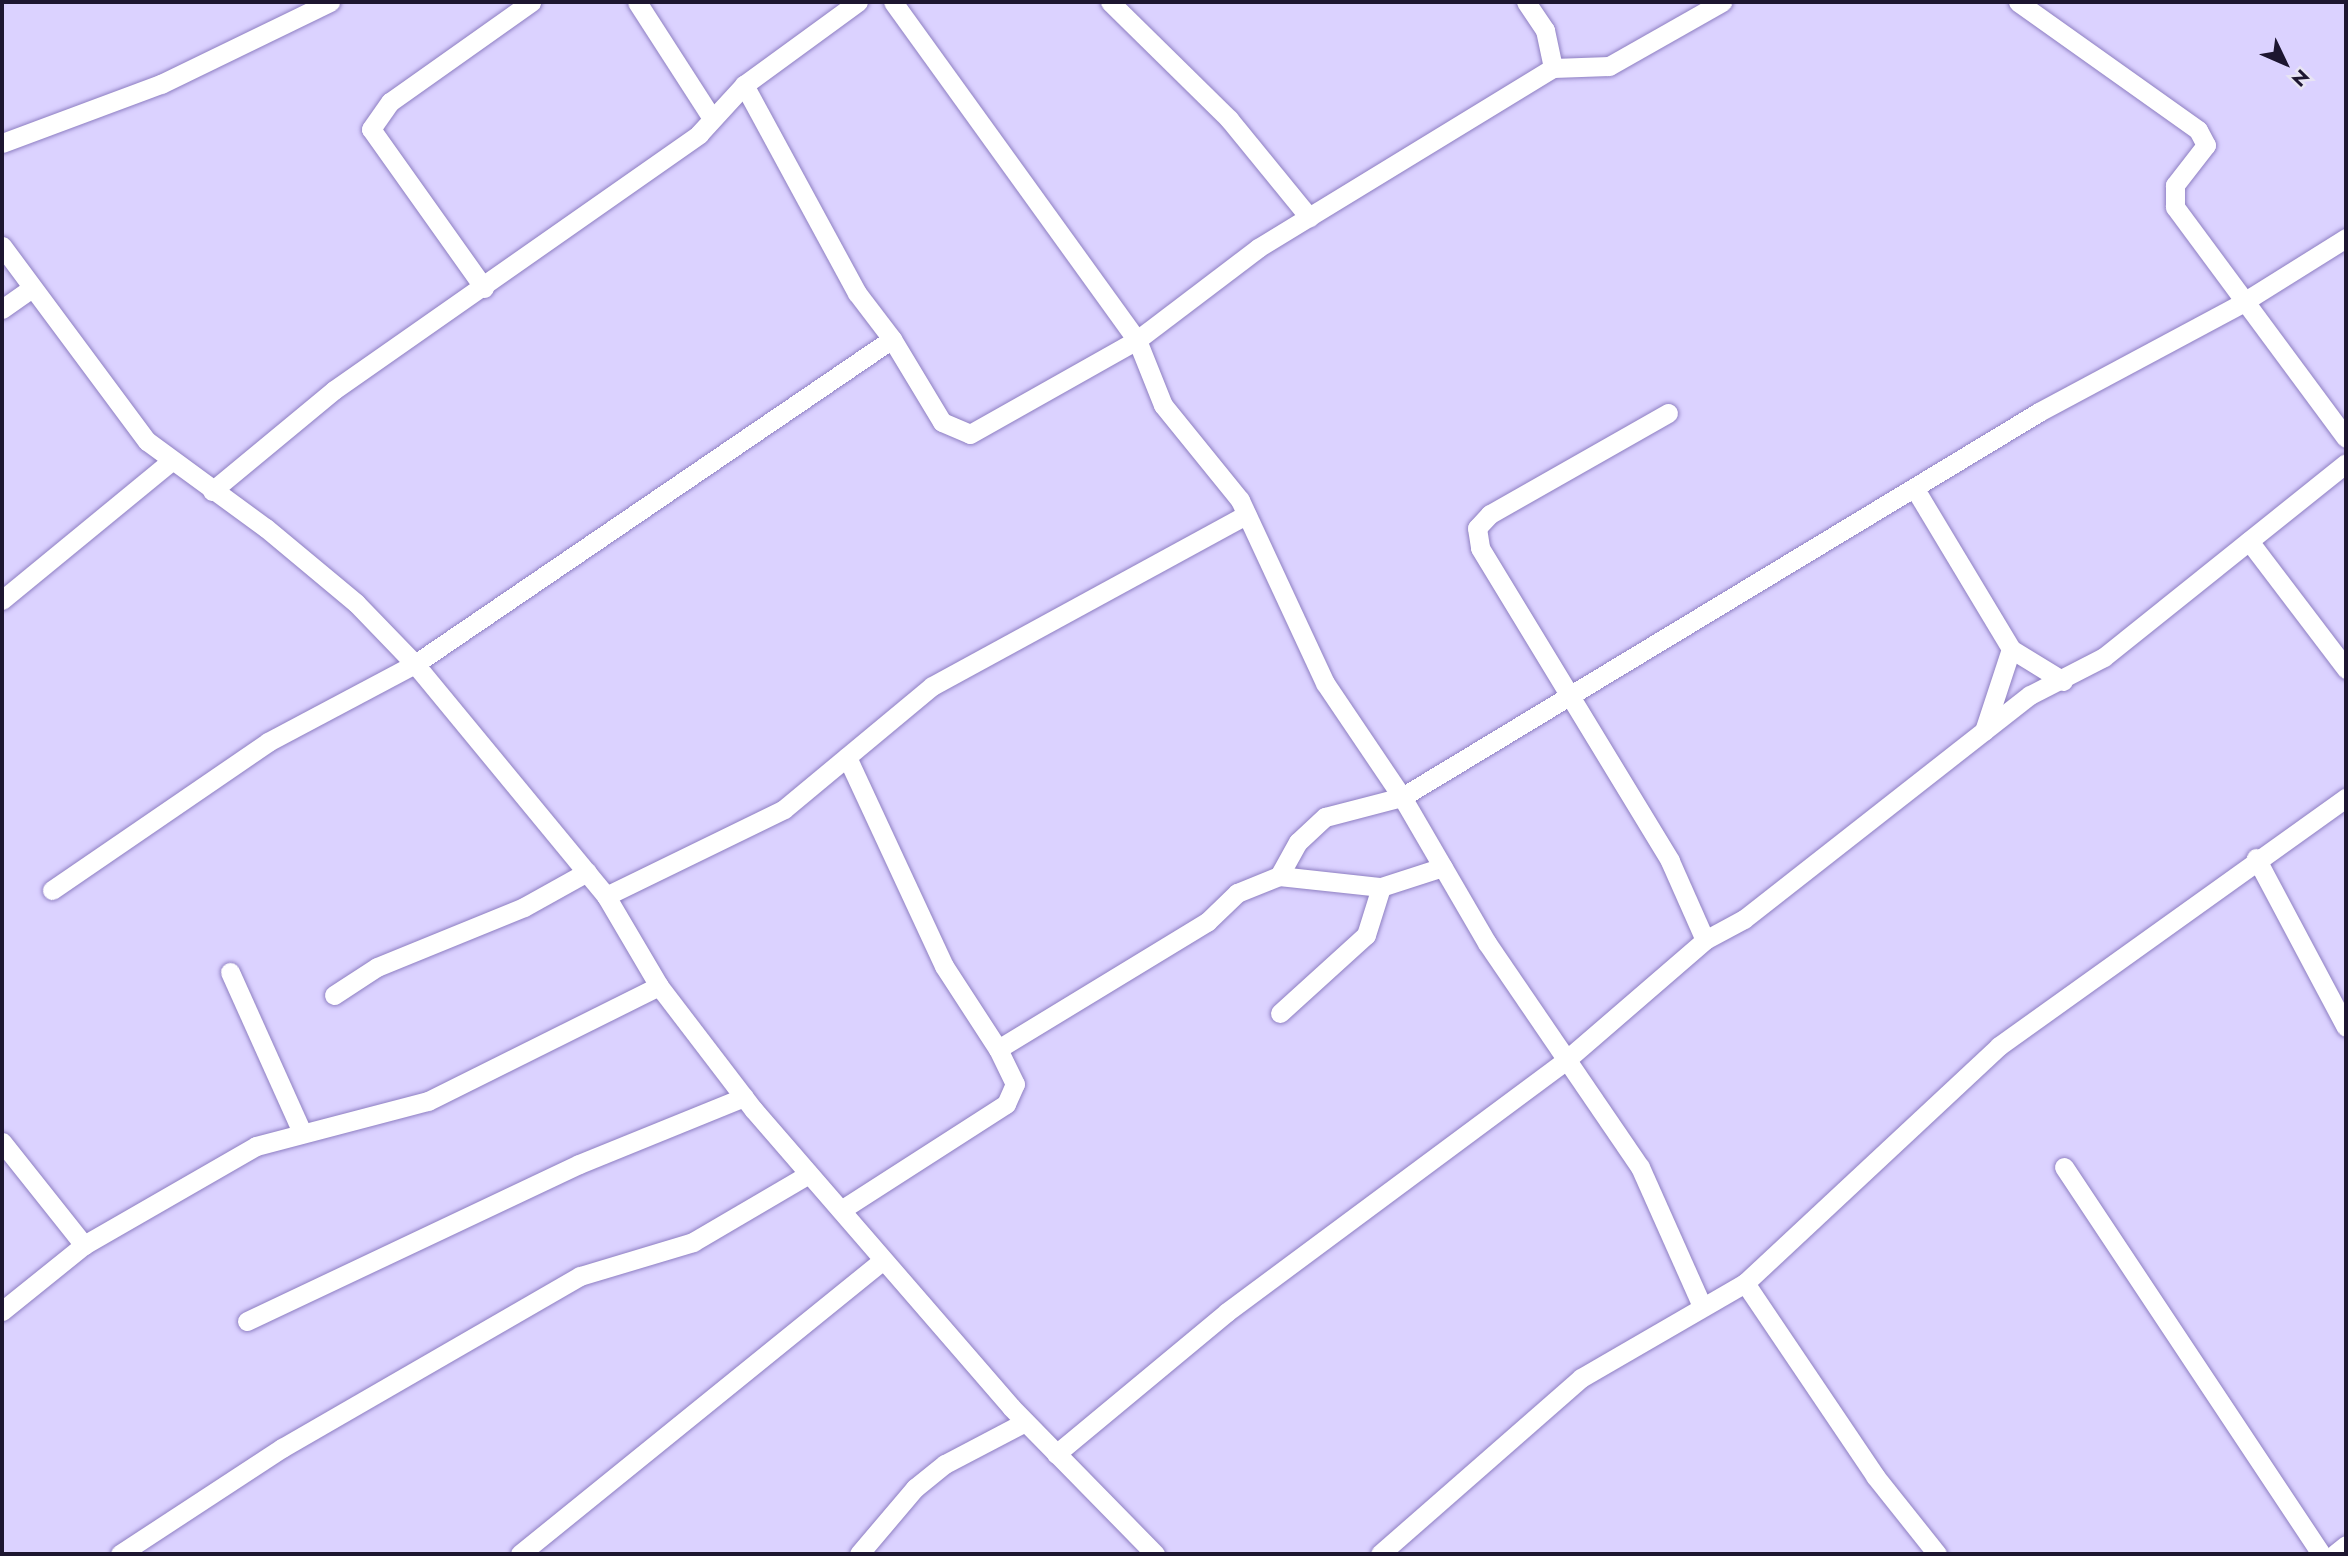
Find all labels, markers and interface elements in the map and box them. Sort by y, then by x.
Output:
north arrow [2250,28,2320,98]
text: N [2286,63,2315,93]

